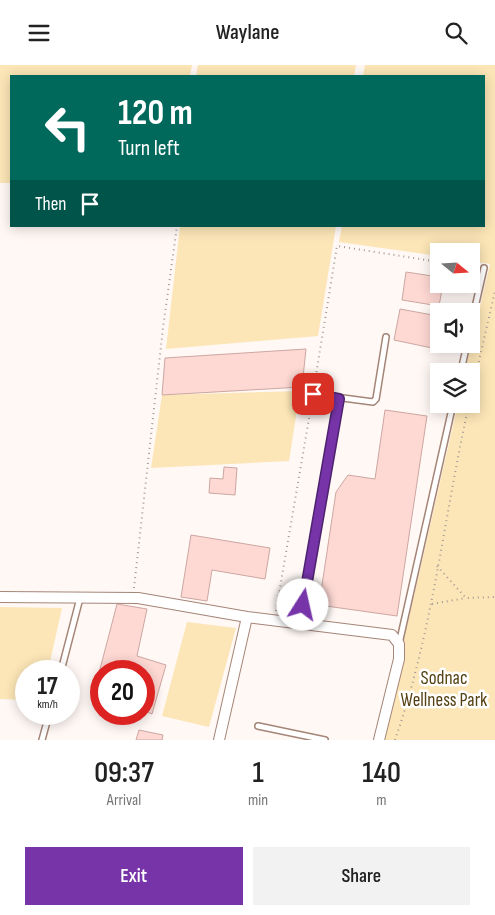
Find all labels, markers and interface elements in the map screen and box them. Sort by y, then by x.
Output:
icon: menu [25,19,53,47]
text: Waylane [216,19,279,46]
icon: search [442,19,470,47]
text: 120 m [118,92,193,135]
icon: left [35,95,100,160]
text: Turn left [118,135,180,162]
icon: arrive [76,190,104,218]
text: Then [35,193,66,216]
north arrow [430,243,480,293]
map controls [430,243,480,413]
button: sound [430,303,480,353]
button: layers [430,363,480,413]
pin [292,373,334,415]
icon: arrive [299,380,327,408]
position arrow [276,578,328,630]
speed limit sign: 20 [90,660,155,725]
park label: Sodnac Wellness Park [401,667,488,712]
text: 17 [37,671,58,702]
text: km/h [37,697,58,712]
text: 09:37 [94,755,154,791]
text: 1 [252,755,264,791]
text: 140 [362,755,401,791]
text: Arrival [107,791,141,810]
text: min [248,791,268,810]
text: m [376,791,387,810]
button: Exit [25,847,243,905]
button: Share [253,847,470,905]

